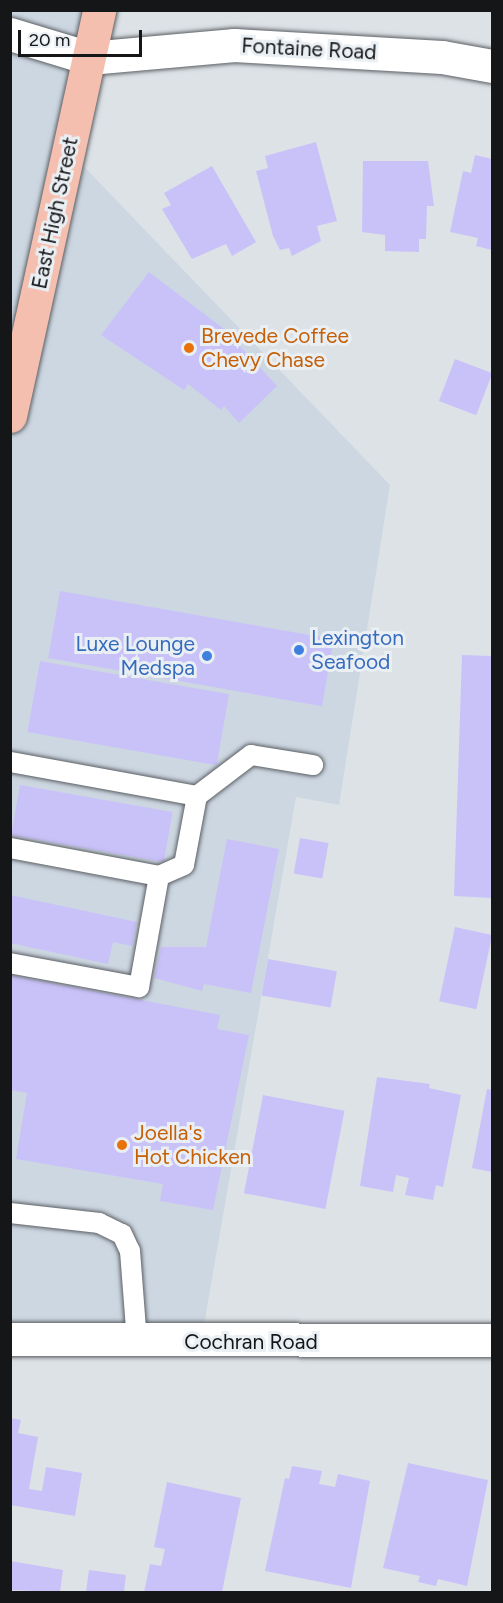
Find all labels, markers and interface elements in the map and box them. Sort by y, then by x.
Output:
scale bar [21,18,146,56]
text: 20 m [29,29,70,51]
street label: Fontaine Road [241,33,377,65]
street label: East High Street [27,135,83,291]
place label: Brevede Coffee Chevy Chase [201,323,349,373]
marker: Brevede Coffee Chevy Chase [182,341,196,355]
place label: Lexington Seafood [311,625,404,675]
place label: Luxe Lounge Medspa [76,631,195,681]
marker: Lexington Seafood [292,643,306,657]
marker: Luxe Lounge Medspa [200,649,214,663]
place label: Joella's Hot Chicken [134,1120,251,1170]
marker: Joella's Hot Chicken [115,1138,129,1152]
street label: Cochran Road [184,1329,318,1355]

